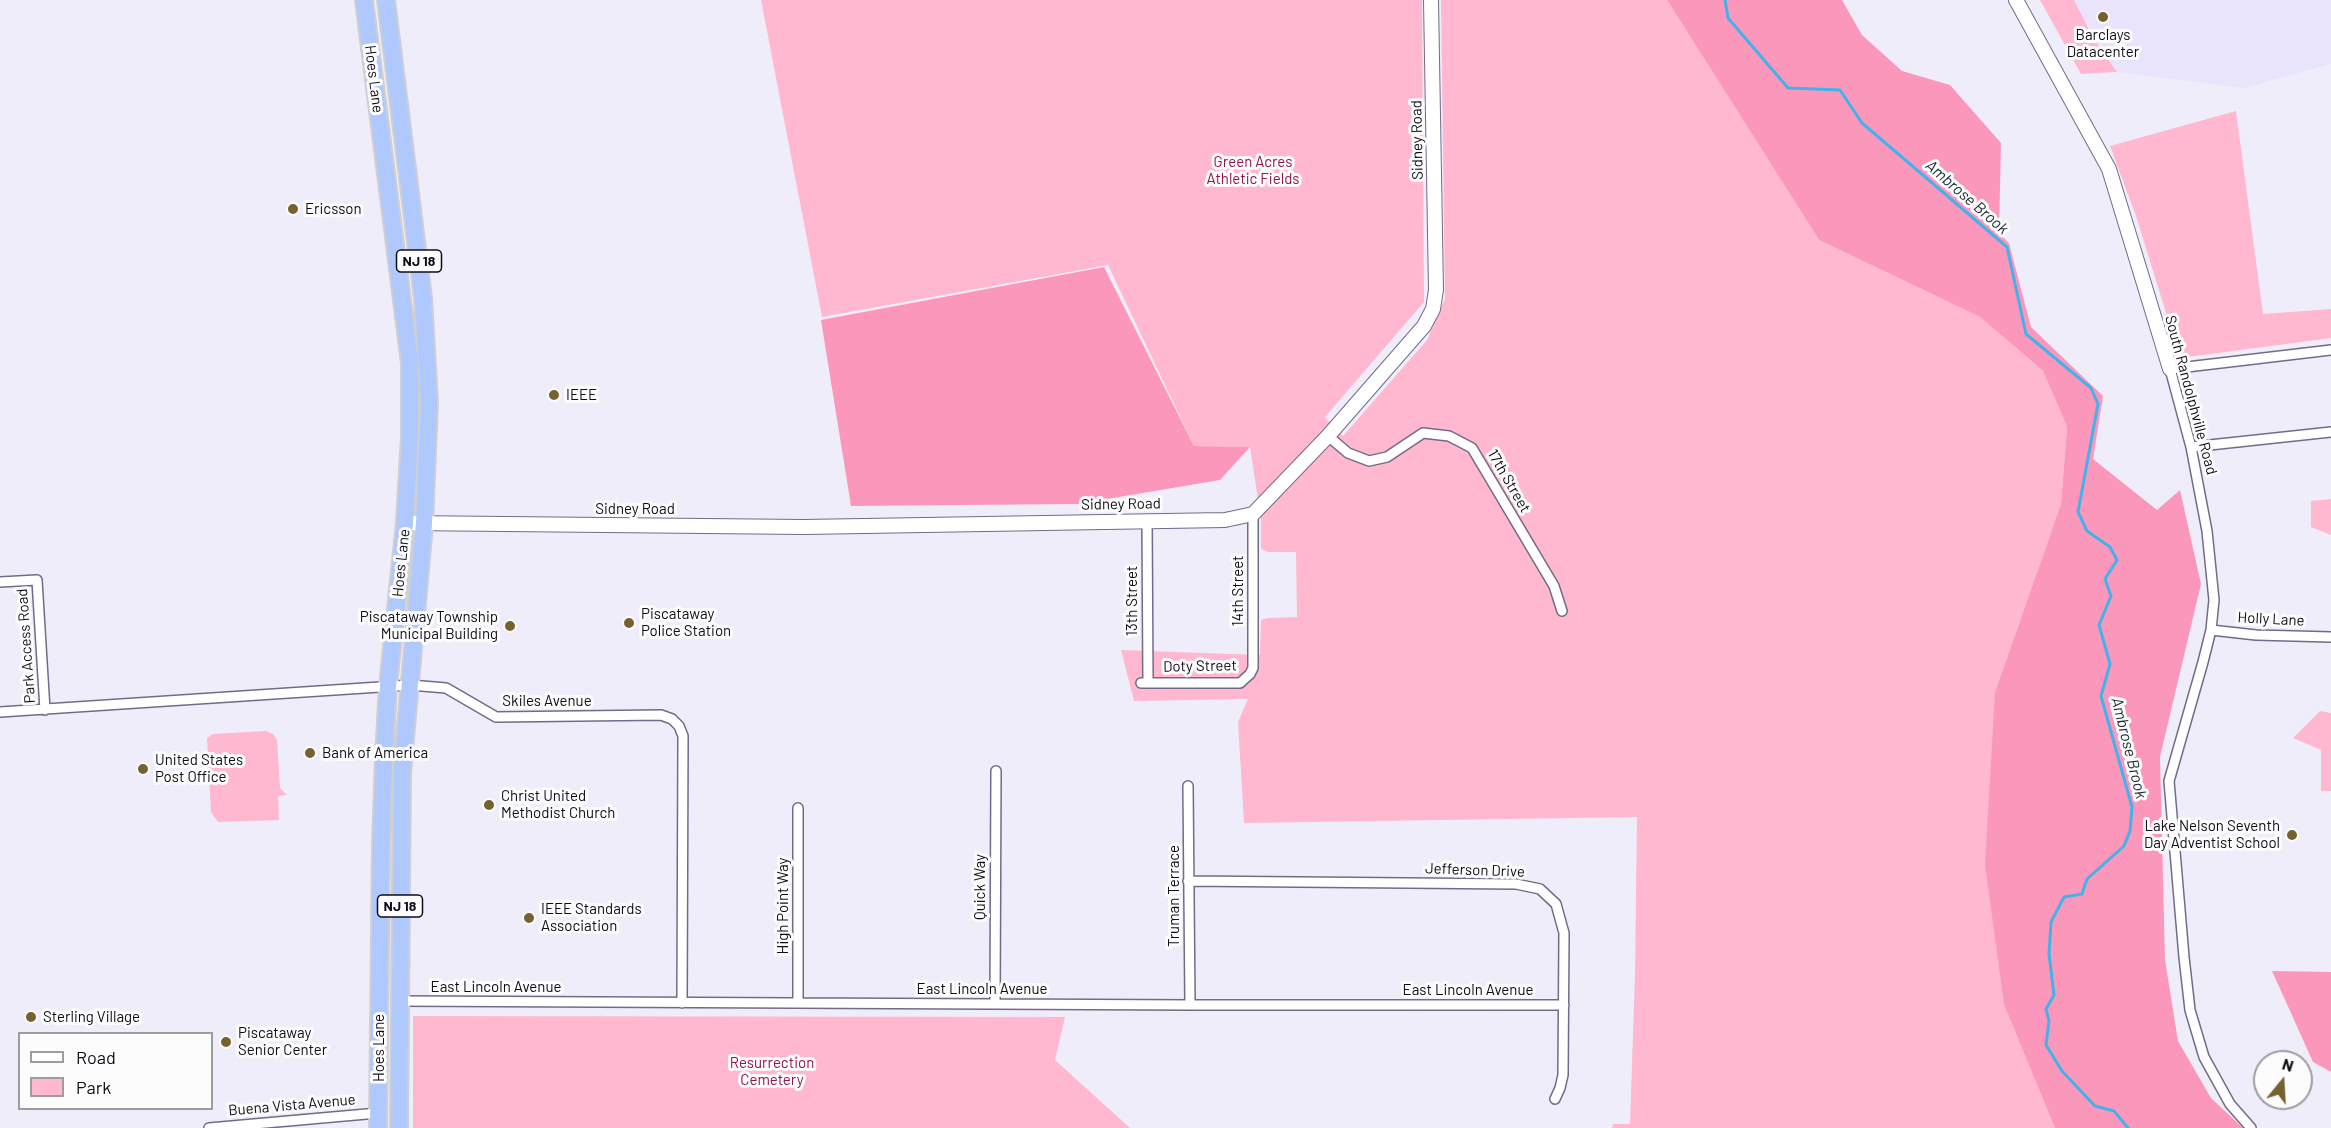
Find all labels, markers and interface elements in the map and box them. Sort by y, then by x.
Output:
marker: Barclays Datacenter [2096,10,2110,24]
place label: Barclays Datacenter [2067,26,2139,61]
street label: Hoes Lane [361,44,387,114]
street label: Sidney Road [1407,100,1427,180]
park label: Green Acres Athletic Fields [1206,153,1300,188]
water label: Ambrose Brook [1922,156,2012,238]
place label: Ericsson [305,200,362,218]
marker: Ericsson [286,202,300,216]
road number: NJ 18 [396,250,442,272]
street label: South Randolphville Road [2161,313,2221,477]
place label: IEEE [566,386,597,404]
marker: IEEE [547,388,561,402]
street label: 17th Street [1484,446,1534,516]
street label: Sidney Road [1081,494,1161,514]
street label: Sidney Road [595,500,675,518]
street label: Hoes Lane [388,528,414,598]
street label: 14th Street [1229,555,1247,627]
street label: 13th Street [1123,566,1141,636]
street label: Park Access Road [13,588,39,704]
place label: Piscataway Police Station [641,605,731,640]
place label: Piscataway Township Municipal Building [360,608,498,643]
street label: Holly Lane [2237,608,2305,630]
marker: Piscataway Police Station [622,616,636,630]
marker: Piscataway Township Municipal Building [503,619,517,633]
street label: Doty Street [1163,656,1237,676]
street label: Skiles Avenue [502,692,592,710]
water label: Ambrose Brook [2107,695,2151,801]
place label: Bank of America [322,744,428,762]
marker: Bank of America [303,746,317,760]
place label: United States Post Office [155,751,243,786]
marker: United States Post Office [136,762,150,776]
place label: Christ United Methodist Church [501,787,615,822]
marker: Christ United Methodist Church [482,798,496,812]
place label: Lake Nelson Seventh Day Adventist School [2144,817,2280,852]
marker: Lake Nelson Seventh Day Adventist School [2285,828,2299,842]
street label: Truman Terrace [1165,845,1183,947]
street label: Quick Way [971,854,989,920]
street label: High Point Way [774,858,792,954]
street label: Jefferson Drive [1425,859,1525,881]
road number: NJ 18 [378,895,422,917]
place label: IEEE Standards Association [541,900,642,935]
marker: IEEE Standards Association [522,911,536,925]
street label: East Lincoln Avenue [431,978,561,996]
street label: East Lincoln Avenue [917,980,1047,998]
street label: East Lincoln Avenue [1403,981,1533,999]
place label: Sterling Village [43,1008,140,1026]
marker: Sterling Village [24,1010,38,1024]
street label: Hoes Lane [370,1014,388,1082]
place label: Piscataway Senior Center [238,1024,327,1059]
legend [18,1032,213,1110]
marker: Piscataway Senior Center [219,1035,233,1049]
text: Road [76,1046,116,1068]
north arrow [2253,1050,2313,1110]
park label: Resurrection Cemetery [730,1054,814,1089]
text: N [2280,1054,2296,1075]
text: Park [76,1076,111,1098]
street label: Buena Vista Avenue [228,1090,356,1120]

